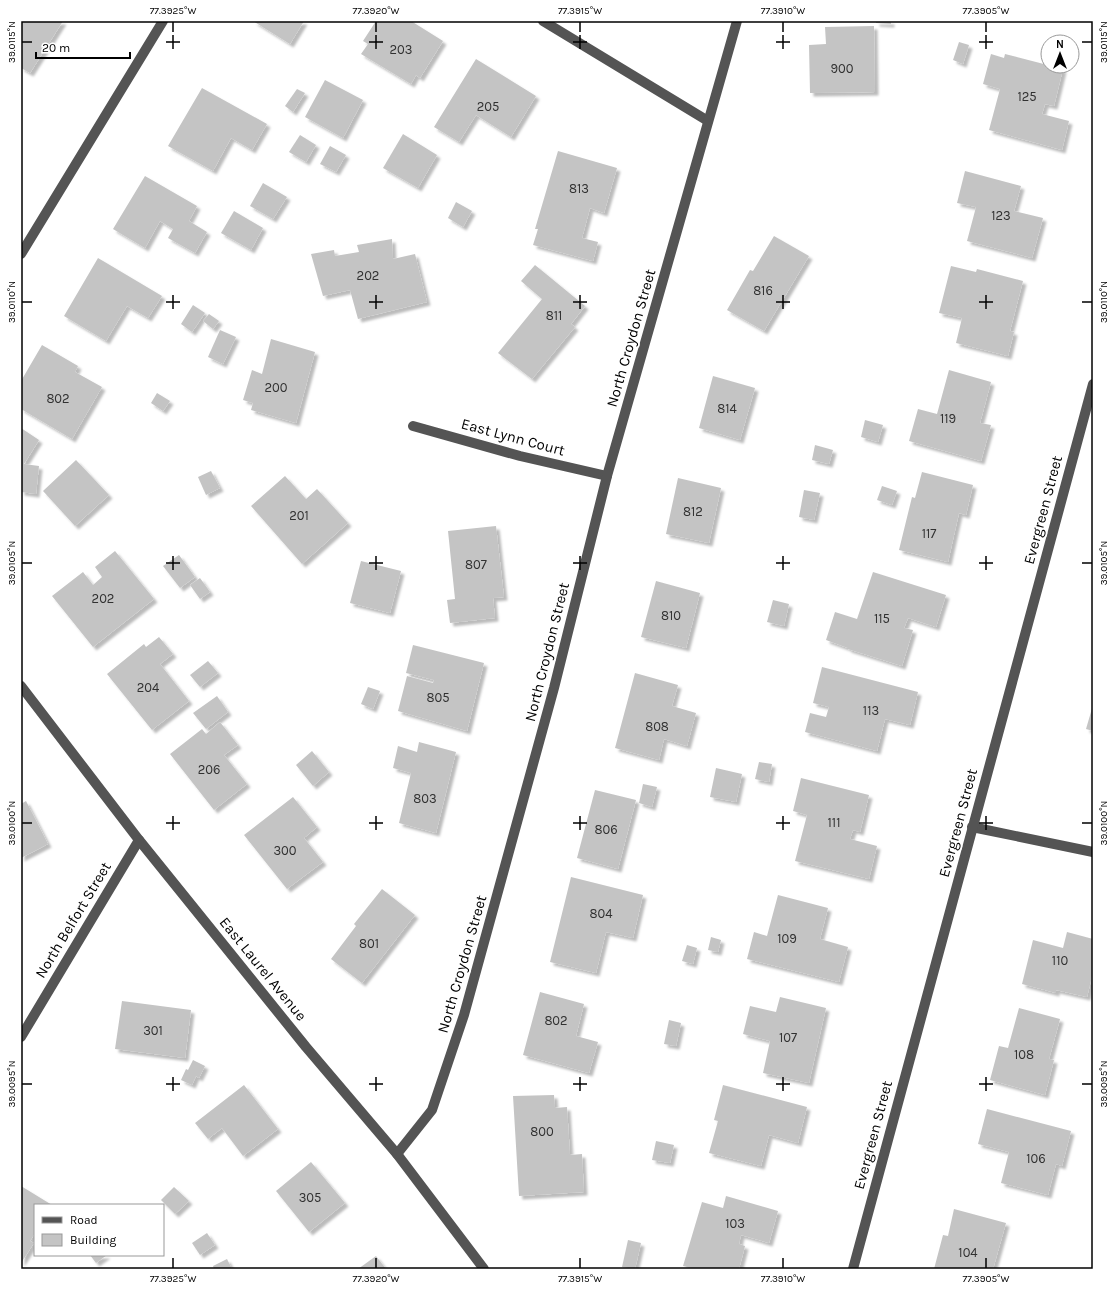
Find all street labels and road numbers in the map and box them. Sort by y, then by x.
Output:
street label: North Croydon Street [603,267,659,409]
street label: East Lynn Court [459,415,567,460]
street label: Evergreen Street [1020,453,1066,566]
street label: North Croydon Street [521,580,573,723]
street label: Evergreen Street [935,766,981,879]
street label: North Belfort Street [31,858,115,981]
street label: North Croydon Street [434,893,490,1035]
street label: East Laurel Avenue [216,913,310,1025]
street label: Evergreen Street [850,1078,896,1191]

